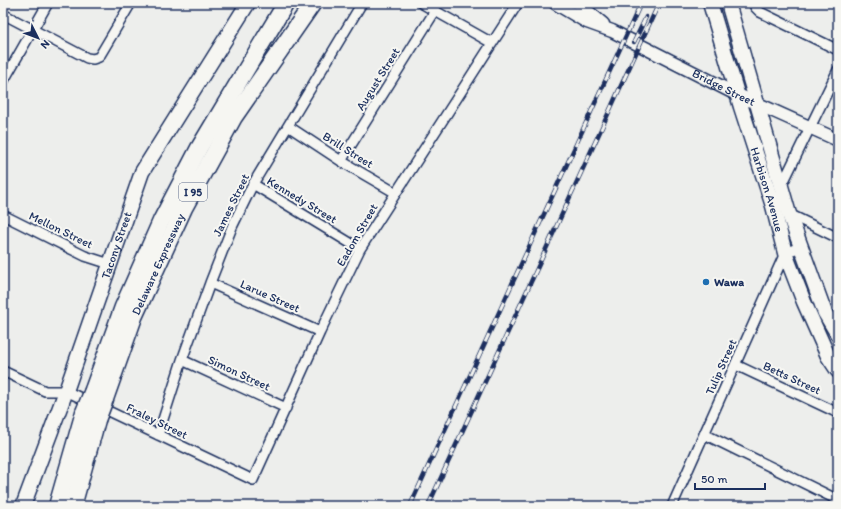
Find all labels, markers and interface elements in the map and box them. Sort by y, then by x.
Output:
north arrow [18,18,58,58]
text: N [38,37,52,51]
street label: August Street [353,45,403,113]
street label: Bridge Street [690,66,758,109]
street label: Brill Street [320,129,376,171]
street label: Harbison Avenue [747,145,786,233]
street label: James Street [210,171,252,239]
street label: Kennedy Street [265,174,340,227]
road number: I 95 [179,183,207,201]
street label: Eadom Street [333,201,381,269]
street label: Mellon Street [27,209,96,252]
street label: Tacony Street [98,209,135,281]
street label: Delaware Expressway [129,211,188,317]
place label: Wawa [714,275,744,289]
street label: Larue Street [238,277,303,316]
marker: Wawa [701,277,711,287]
street label: Tulip Street [702,336,740,397]
street label: Simon Street [206,352,273,394]
street label: Betts Street [761,359,823,398]
street label: Fraley Street [124,400,190,442]
scale bar [695,465,765,491]
text: 50 m [701,472,727,486]

